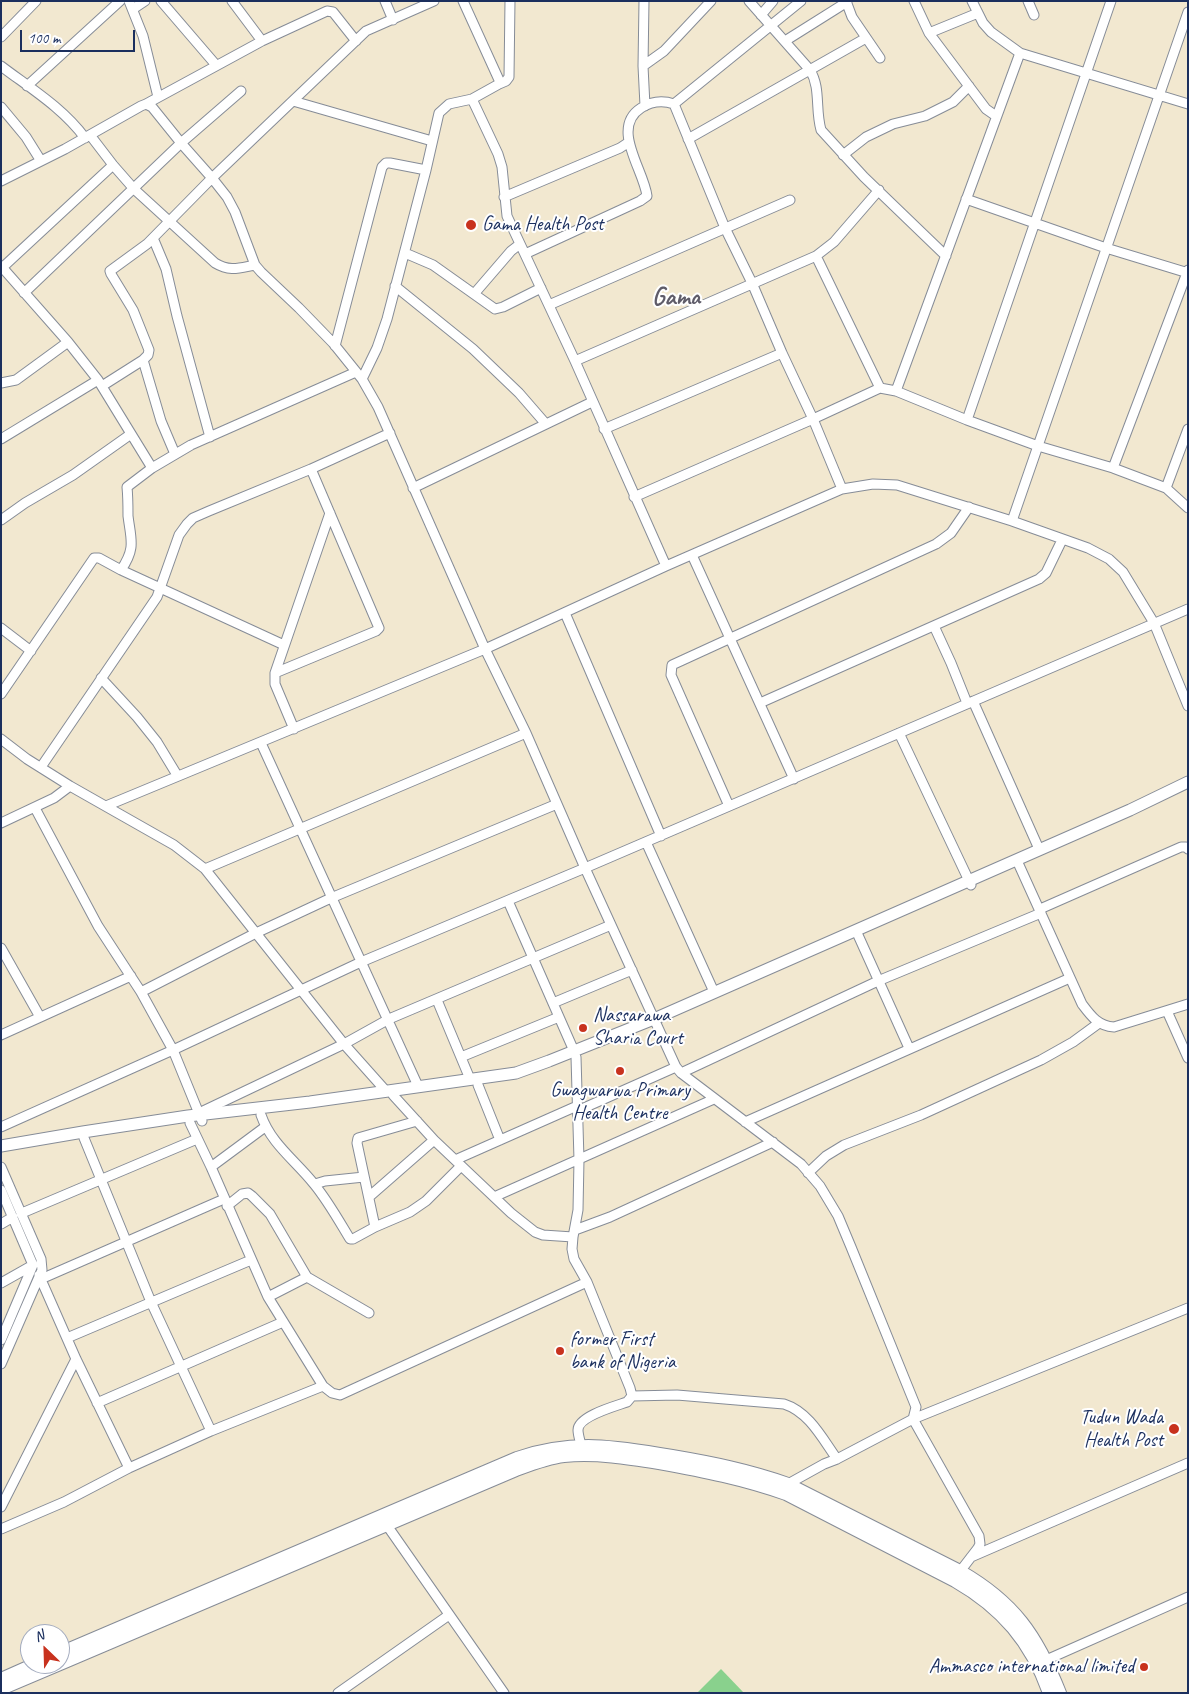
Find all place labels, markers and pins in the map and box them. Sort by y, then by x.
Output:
place label: Gama Health Post [482,213,603,237]
marker: Gama Health Post [464,218,478,232]
place label: Nassarawa Sharia Court [593,1004,683,1051]
marker: Nassarawa Sharia Court [577,1022,589,1034]
marker: Gwagwarwa Primary Health Centre [614,1065,626,1077]
place label: Gwagwarwa Primary Health Centre [550,1079,690,1126]
place label: former First bank of Nigeria [570,1328,675,1375]
marker: former First bank of Nigeria [554,1345,566,1357]
place label: Tudun Wada Health Post [1080,1406,1163,1453]
marker: Tudun Wada Health Post [1167,1422,1181,1436]
place label: Ammasco international limited [929,1655,1134,1679]
marker: Ammasco international limited [1138,1661,1150,1673]

